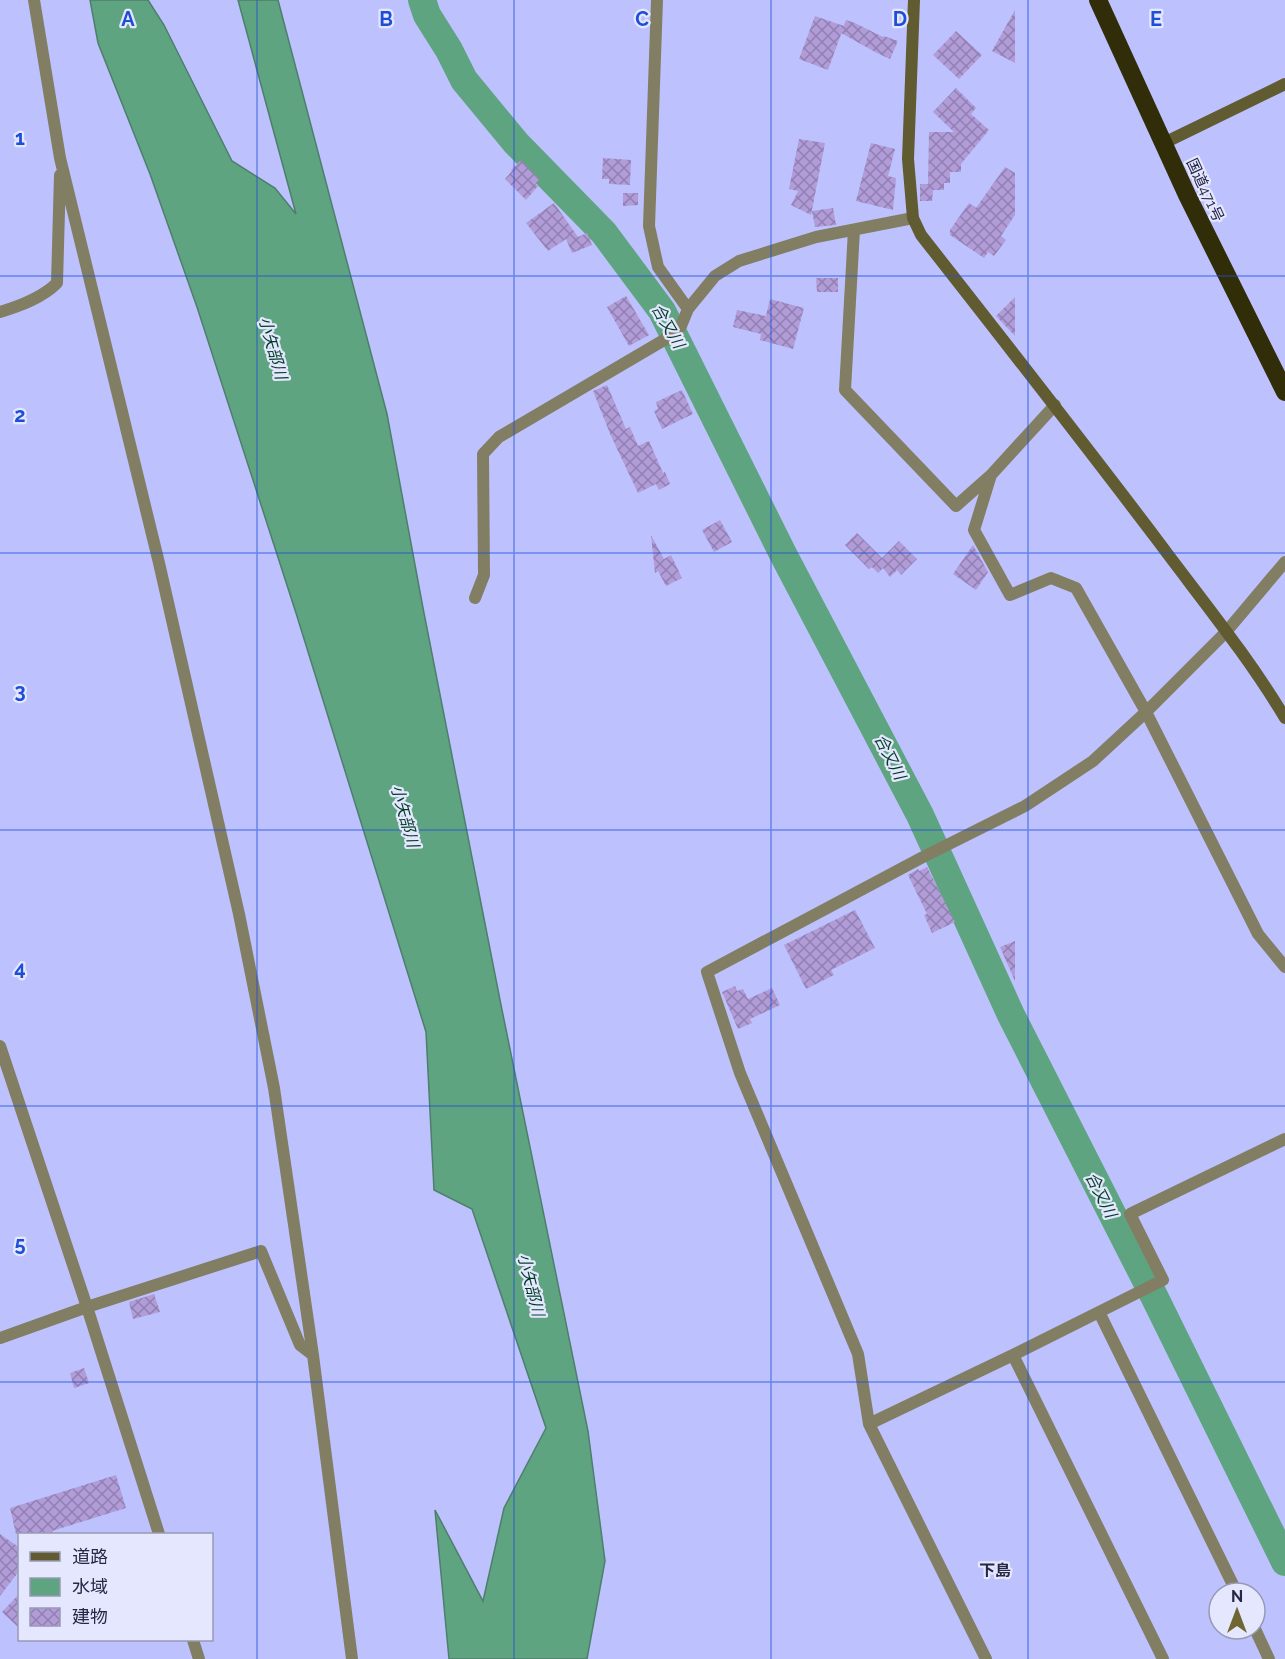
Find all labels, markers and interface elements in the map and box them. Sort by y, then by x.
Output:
text: A [121,7,135,31]
text: B [379,7,393,31]
text: C [635,7,649,31]
text: D [893,7,907,31]
text: E [1150,7,1162,31]
text: 1 [15,126,25,150]
street label: 国道471号 [1183,156,1227,224]
water label: 合又川 [648,300,689,353]
water label: 小矢部川 [255,315,292,383]
text: 2 [14,403,26,427]
text: 3 [14,679,26,703]
water label: 合又川 [871,731,910,784]
water label: 小矢部川 [387,783,424,851]
text: 4 [14,956,26,980]
water label: 合又川 [1082,1169,1121,1222]
text: 5 [14,1232,26,1256]
water label: 小矢部川 [514,1252,548,1320]
legend [18,1533,213,1641]
text: 道路 [72,1546,108,1567]
district label: 下島 [979,1561,1011,1580]
text: 水域 [72,1576,108,1597]
north arrow [1207,1581,1267,1641]
text: N [1231,1587,1243,1606]
text: 建物 [72,1606,108,1627]

